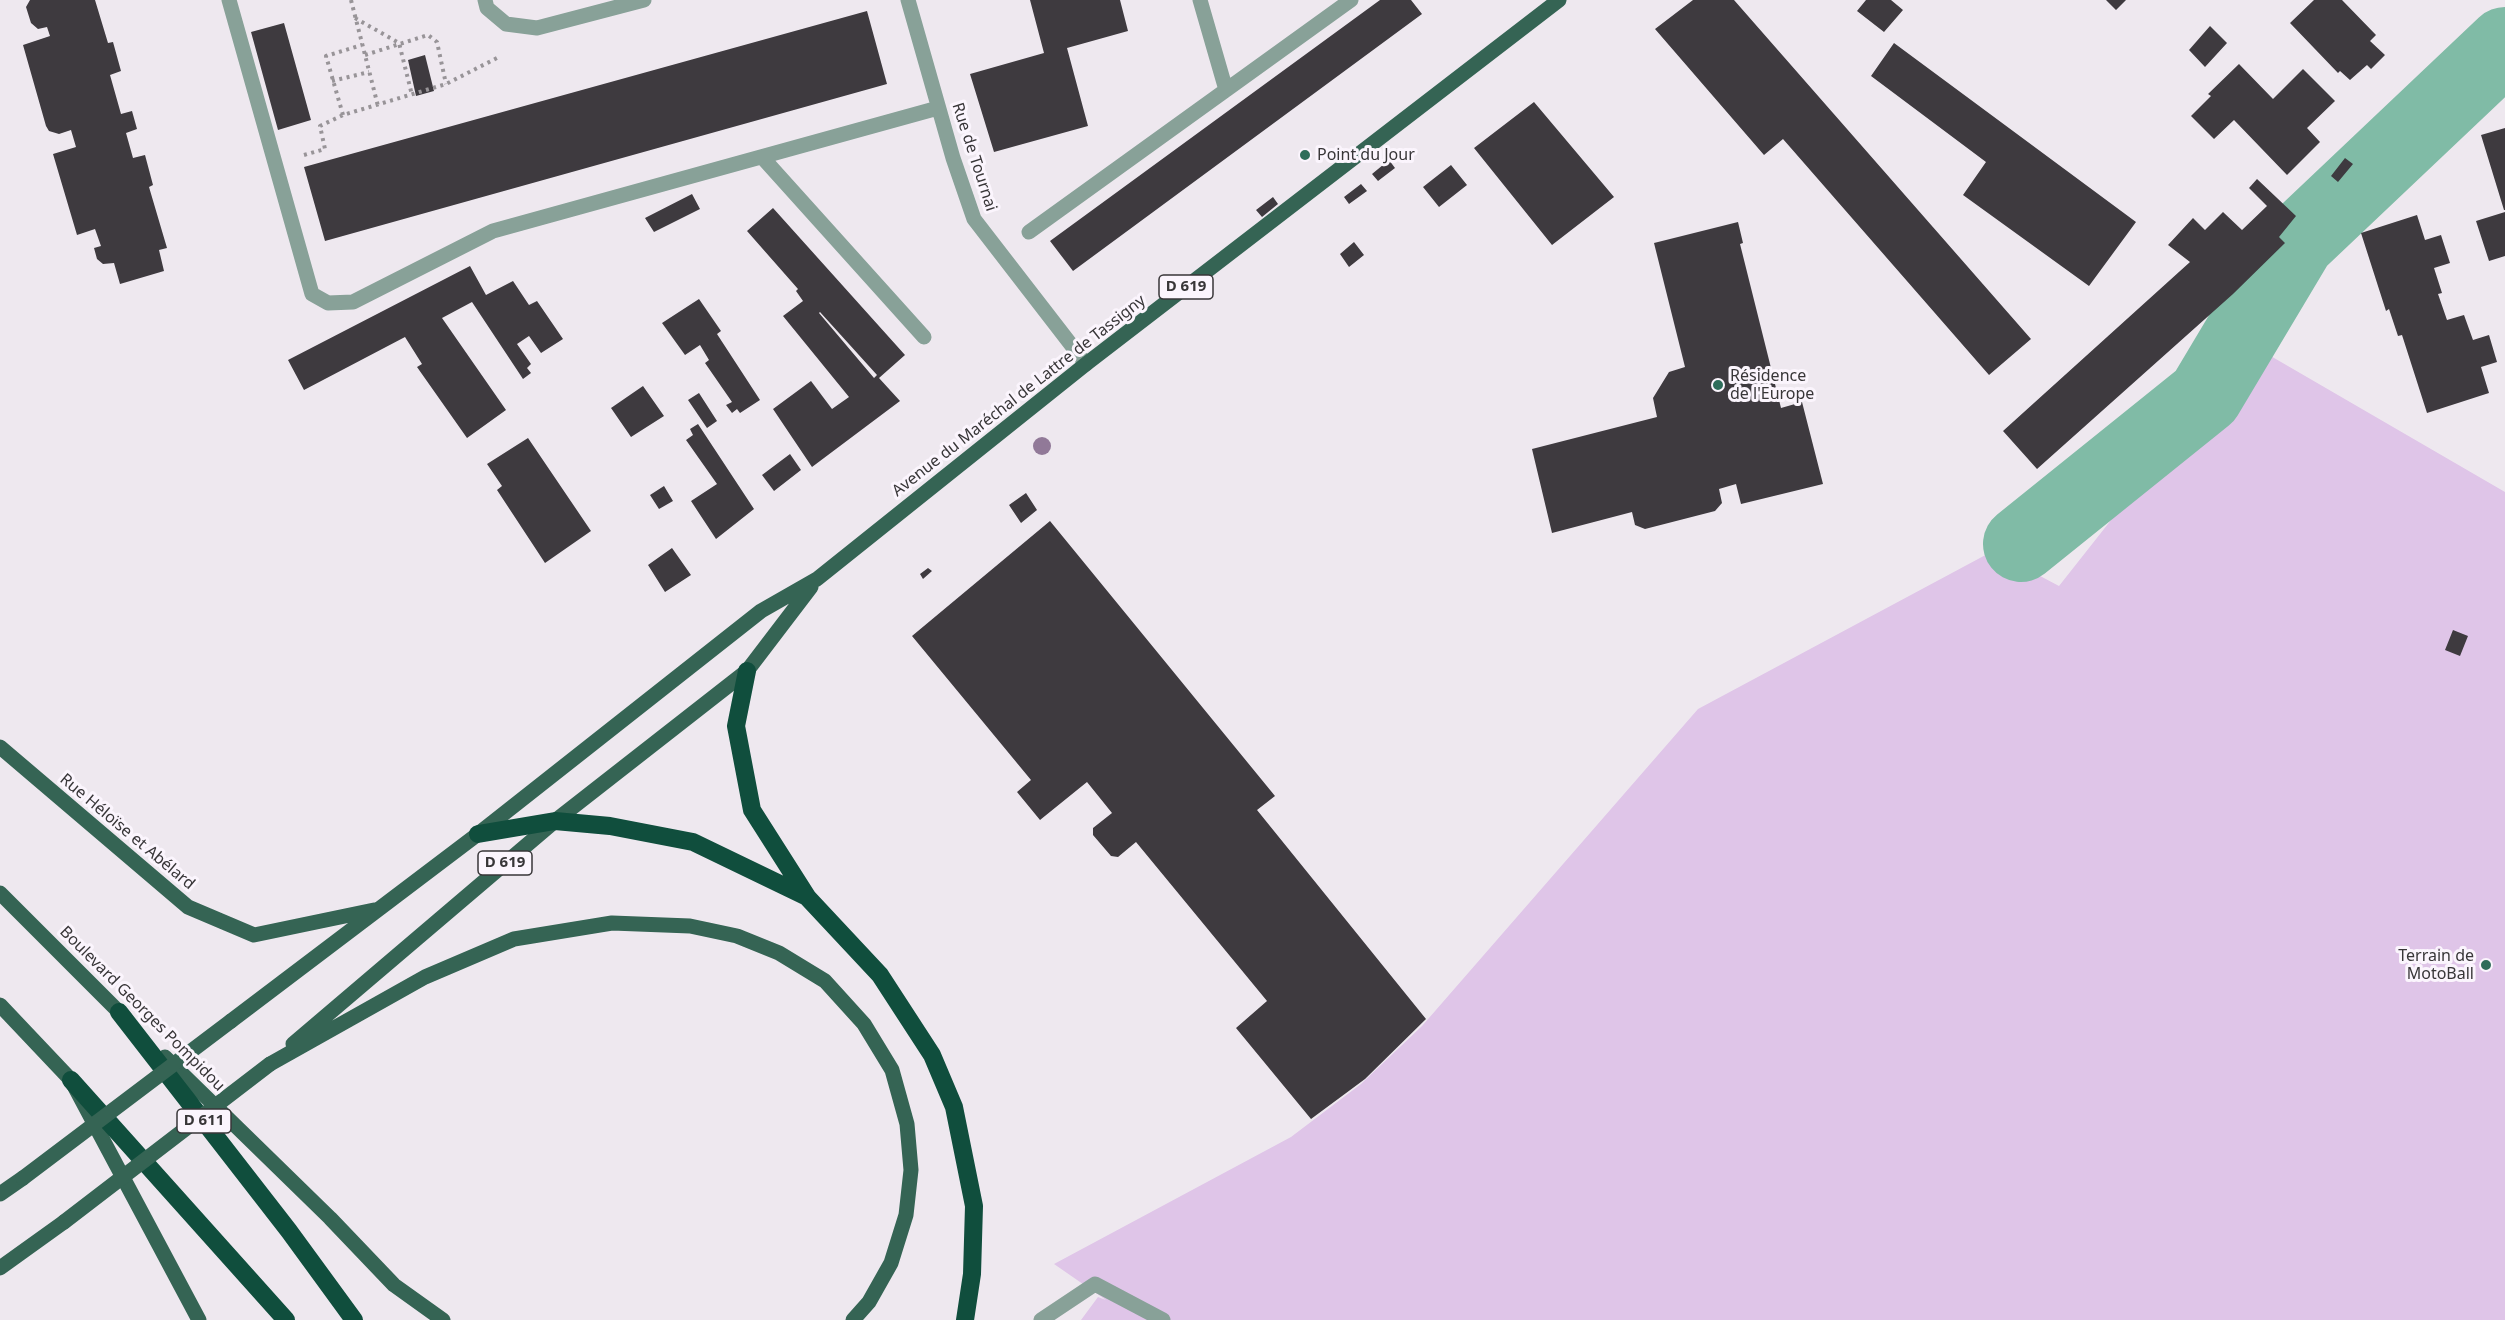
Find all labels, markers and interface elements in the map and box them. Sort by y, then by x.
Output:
street label: Rue de Tournai [947,100,1001,214]
place label: Point du Jour [1317,145,1415,165]
marker: Point du Jour [1298,148,1312,162]
road number: D 619 [1159,275,1213,299]
street label: Avenue du Maréchal de Lattre de Tassigny [888,291,1150,501]
place label: Résidence de l'Europe [1730,366,1814,404]
marker: Résidence de l'Europe [1711,378,1725,392]
street label: Rue Héloïse et Abélard [56,770,198,894]
road number: D 619 [478,851,532,875]
street label: Boulevard Georges Pompidou [56,923,228,1095]
place label: Terrain de MotoBall [2398,946,2474,984]
marker: Terrain de MotoBall [2479,958,2493,972]
road number: D 611 [177,1109,231,1133]

